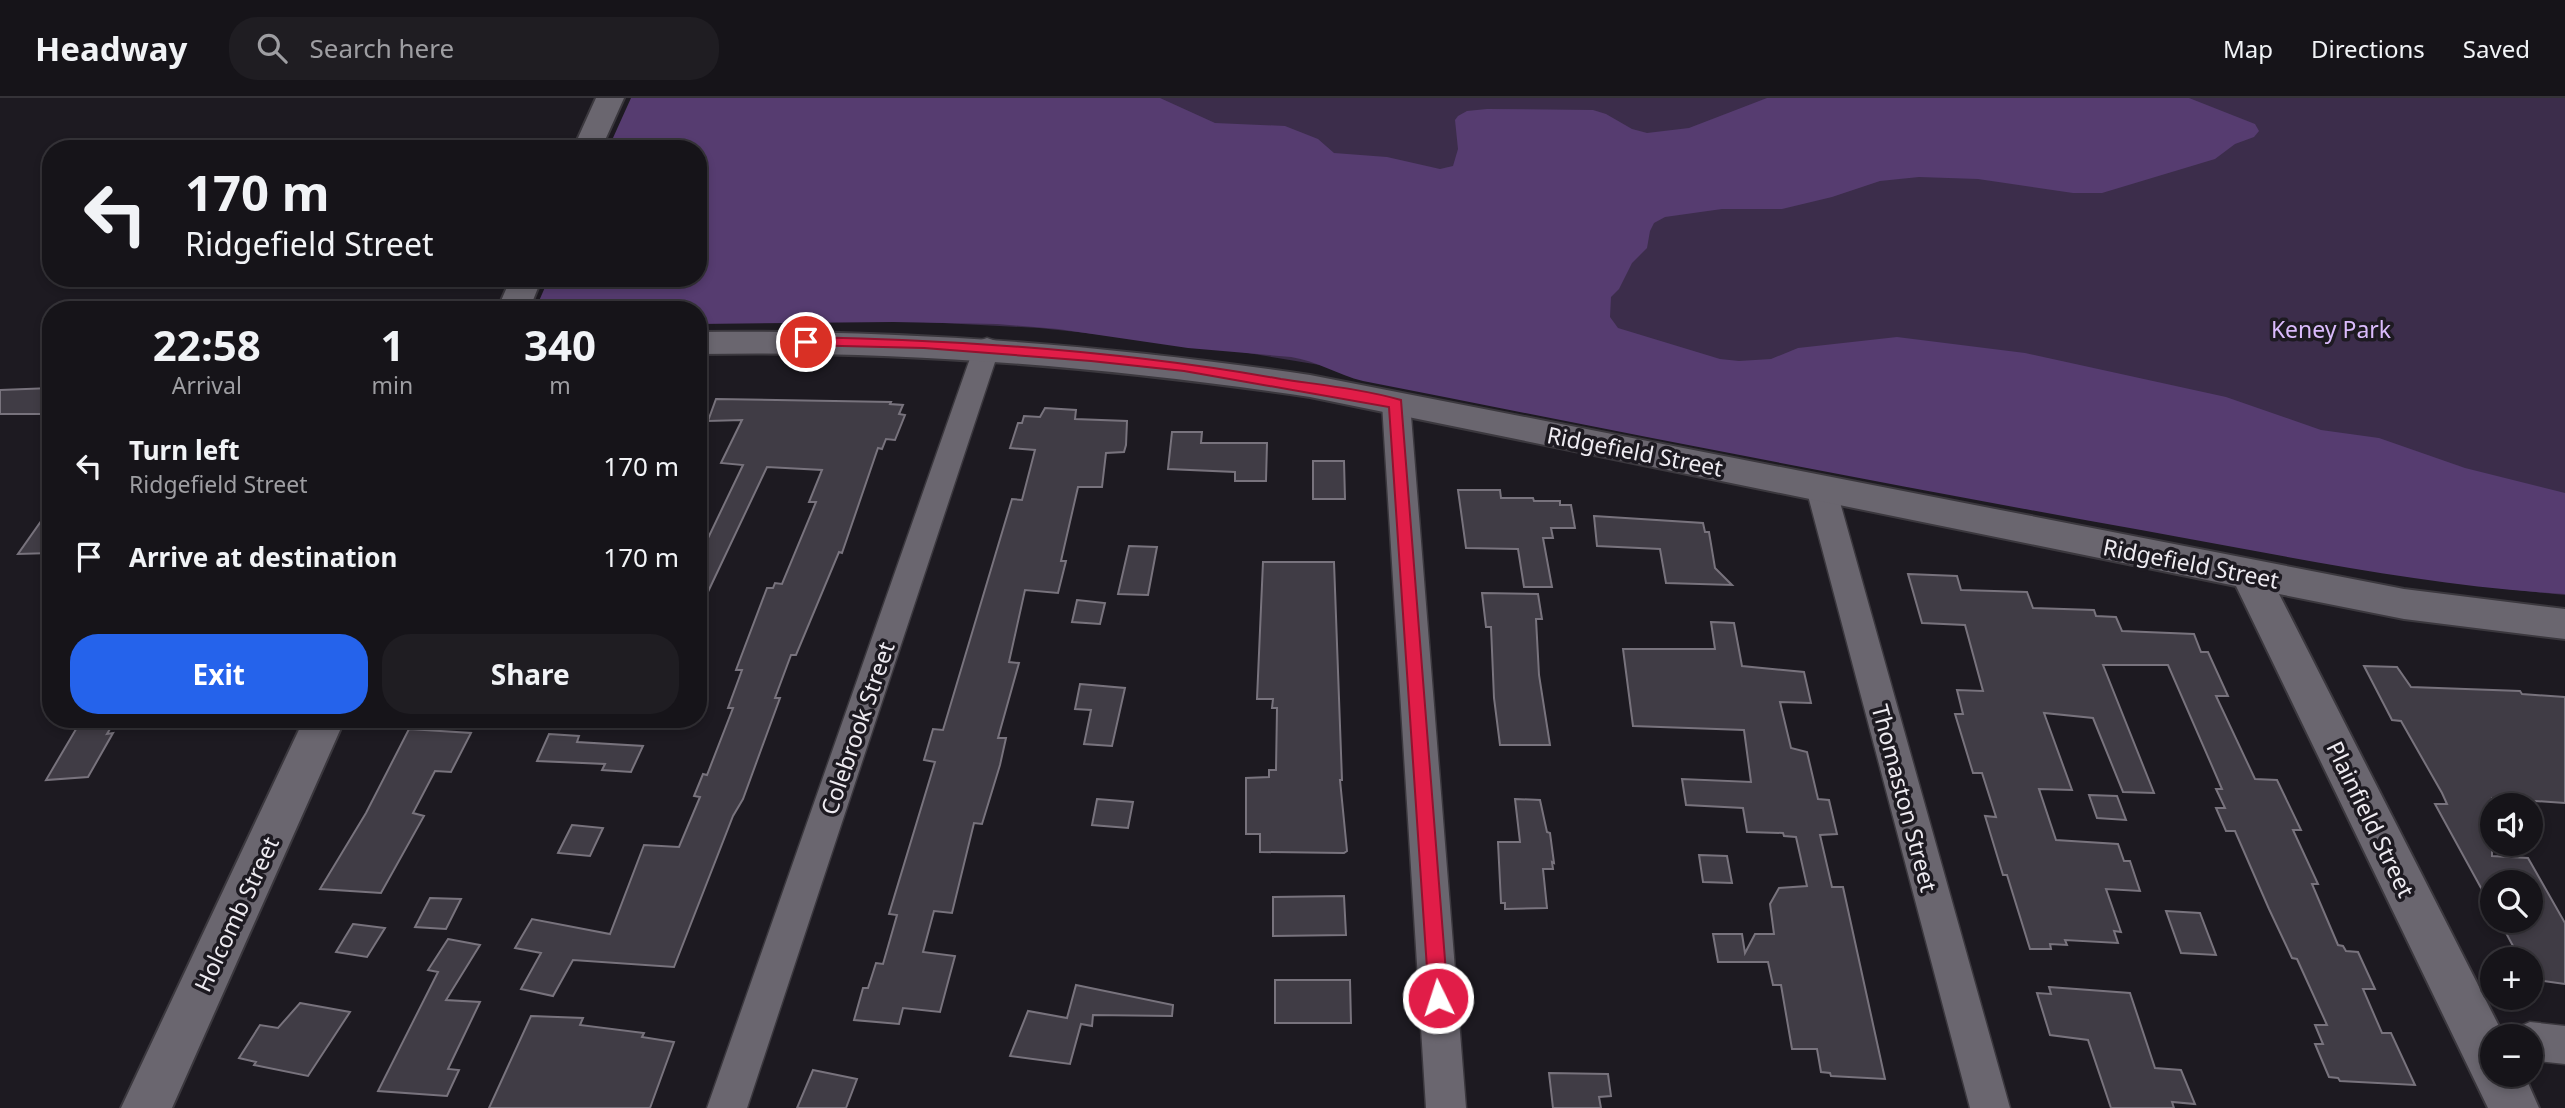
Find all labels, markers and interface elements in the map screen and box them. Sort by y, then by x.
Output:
search box [229,17,719,80]
text: Headway [35,26,187,71]
icon: search [253,29,291,67]
text: Search here [309,30,454,66]
text: Map [2223,32,2273,65]
text: Directions [2311,32,2425,65]
text: Saved [2463,32,2530,65]
text: 170 m [185,159,330,225]
icon: left [70,168,161,259]
text: Ridgefield Street [185,222,433,265]
pin [776,312,836,372]
park label: Keney Park [2271,313,2392,345]
text: 22:58 [153,316,261,373]
text: 1 [380,316,404,373]
text: 340 [524,316,596,373]
icon: arrive [787,323,825,361]
text: Arrival [172,369,242,401]
text: min [372,369,413,401]
text: m [549,369,571,401]
street label: Ridgefield Street [1544,418,1726,484]
text: Turn left [129,432,240,468]
icon: left [70,447,108,485]
text: 170 m [603,448,679,484]
text: Ridgefield Street [129,468,308,500]
street label: Ridgefield Street [2100,530,2282,596]
icon: arrive [70,538,108,576]
text: Arrive at destination [129,539,398,575]
text: 170 m [603,539,679,575]
button: Exit [70,634,368,714]
button: Share [382,634,679,714]
street label: Colebrook Street [812,637,902,819]
street label: Thomaston Street [1865,701,1945,895]
street label: Plainfield Street [2319,736,2423,902]
map controls [2480,793,2543,1087]
button: sound [2480,793,2543,856]
street label: Holcomb Street [186,831,286,997]
button: search [2480,870,2543,933]
button: + [2480,947,2543,1010]
position arrow [1401,961,1475,1035]
button: − [2480,1024,2543,1087]

